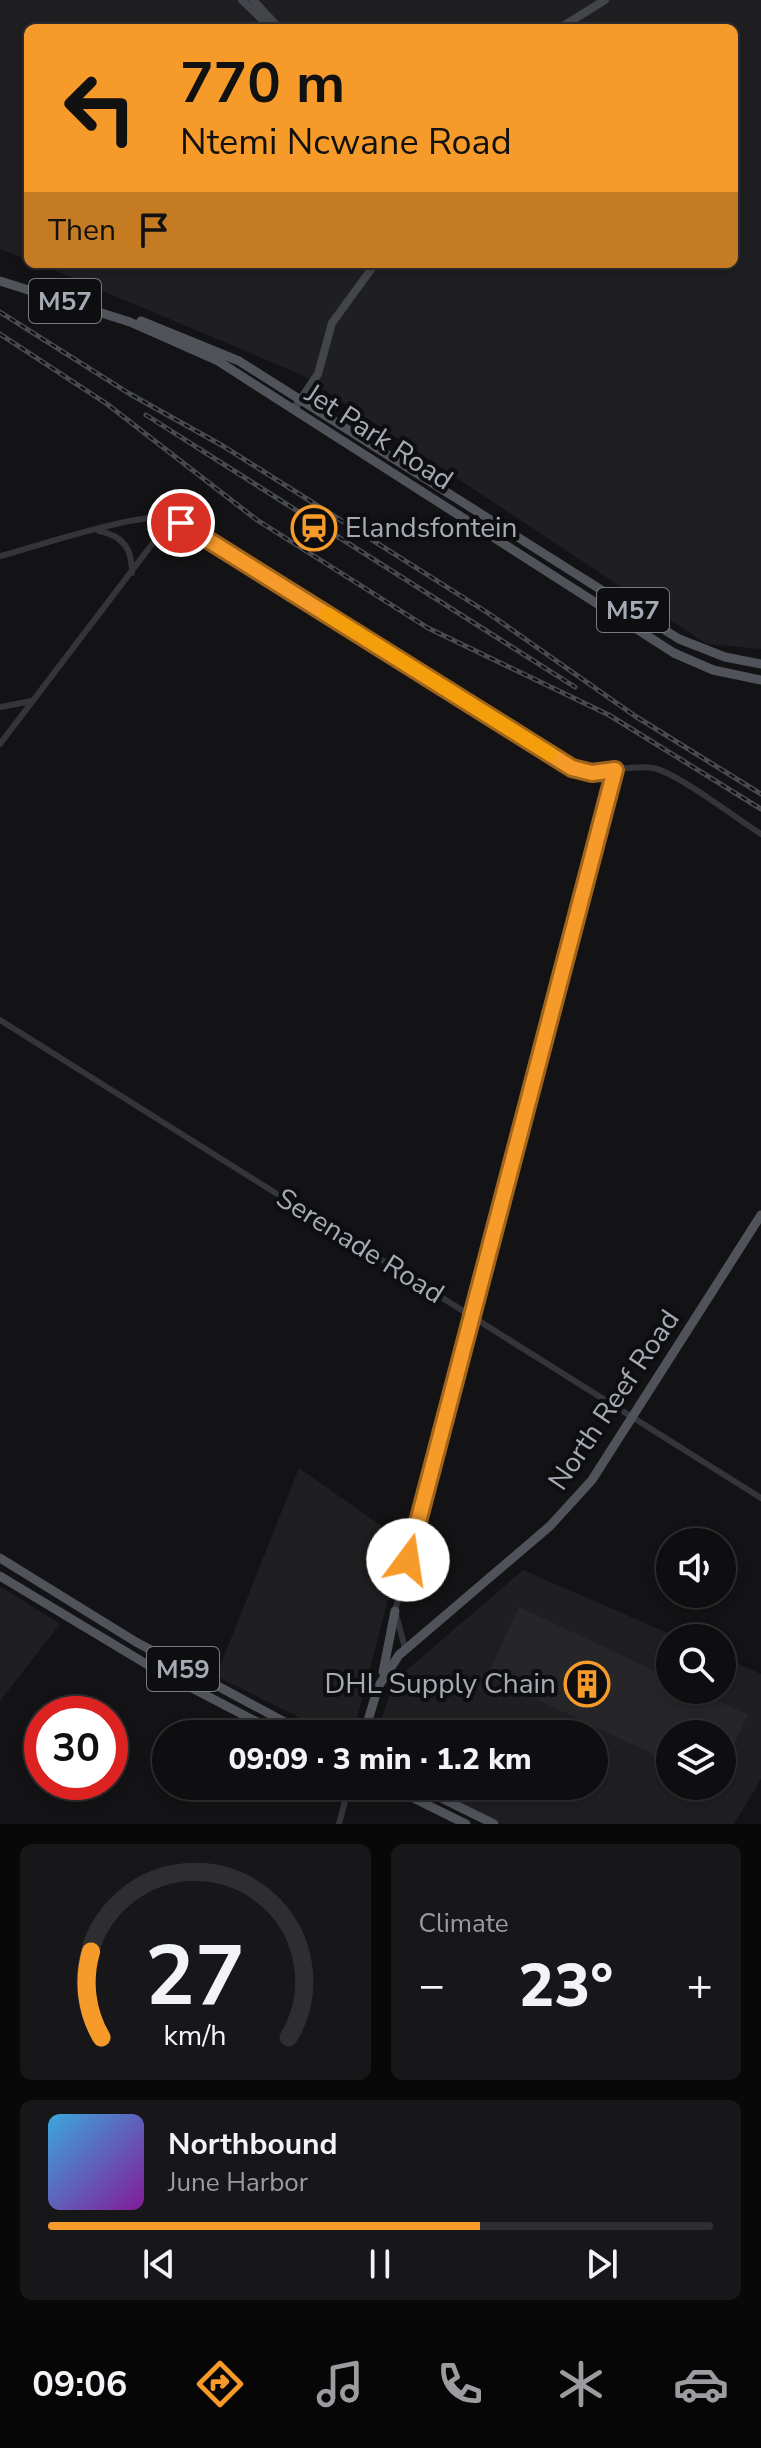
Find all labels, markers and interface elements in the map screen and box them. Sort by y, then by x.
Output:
text: 770 m [180,45,345,122]
icon: left [48,56,152,160]
text: Ntemi Ncwane Road [180,118,512,167]
icon: arrive [132,208,176,252]
text: Then [48,210,116,251]
road number: M57 [29,279,101,323]
street label: Jet Park Road [297,374,460,499]
pin [147,489,215,557]
icon: arrive [159,501,203,545]
station icon: Elandsfontein [290,504,338,552]
place label: Elandsfontein [345,509,518,547]
road number: M57 [597,588,669,632]
street label: Serenade Road [269,1179,451,1313]
street label: North Reef Road [540,1302,688,1498]
position arrow [366,1518,450,1602]
map controls [656,1528,736,1800]
button: sound [656,1528,736,1608]
button: search [656,1624,736,1704]
road number: M59 [147,1647,219,1691]
building icon: DHL Supply Chain [563,1660,611,1708]
place label: DHL Supply Chain [324,1665,556,1703]
speed limit sign: 30 [24,1696,128,1800]
button: layers [656,1720,736,1800]
text: 09:09 · 3 min · 1.2 km [228,1739,532,1780]
text: Climate [419,1906,509,1941]
text: 27 [145,1920,245,2033]
text: 23° [518,1945,613,2027]
text: − [419,1956,445,2016]
text: + [687,1956,713,2016]
text: km/h [164,2016,227,2055]
text: Northbound [168,2124,338,2165]
text: June Harbor [168,2165,308,2200]
icon: previous [137,2242,181,2286]
icon: pause [358,2242,402,2286]
icon: next [580,2242,624,2286]
icon: directions [192,2356,248,2412]
icon: music [312,2356,368,2412]
icon: phone [432,2356,488,2412]
icon: climate [553,2356,609,2412]
icon: car [673,2356,729,2412]
text: 09:06 [32,2360,127,2409]

